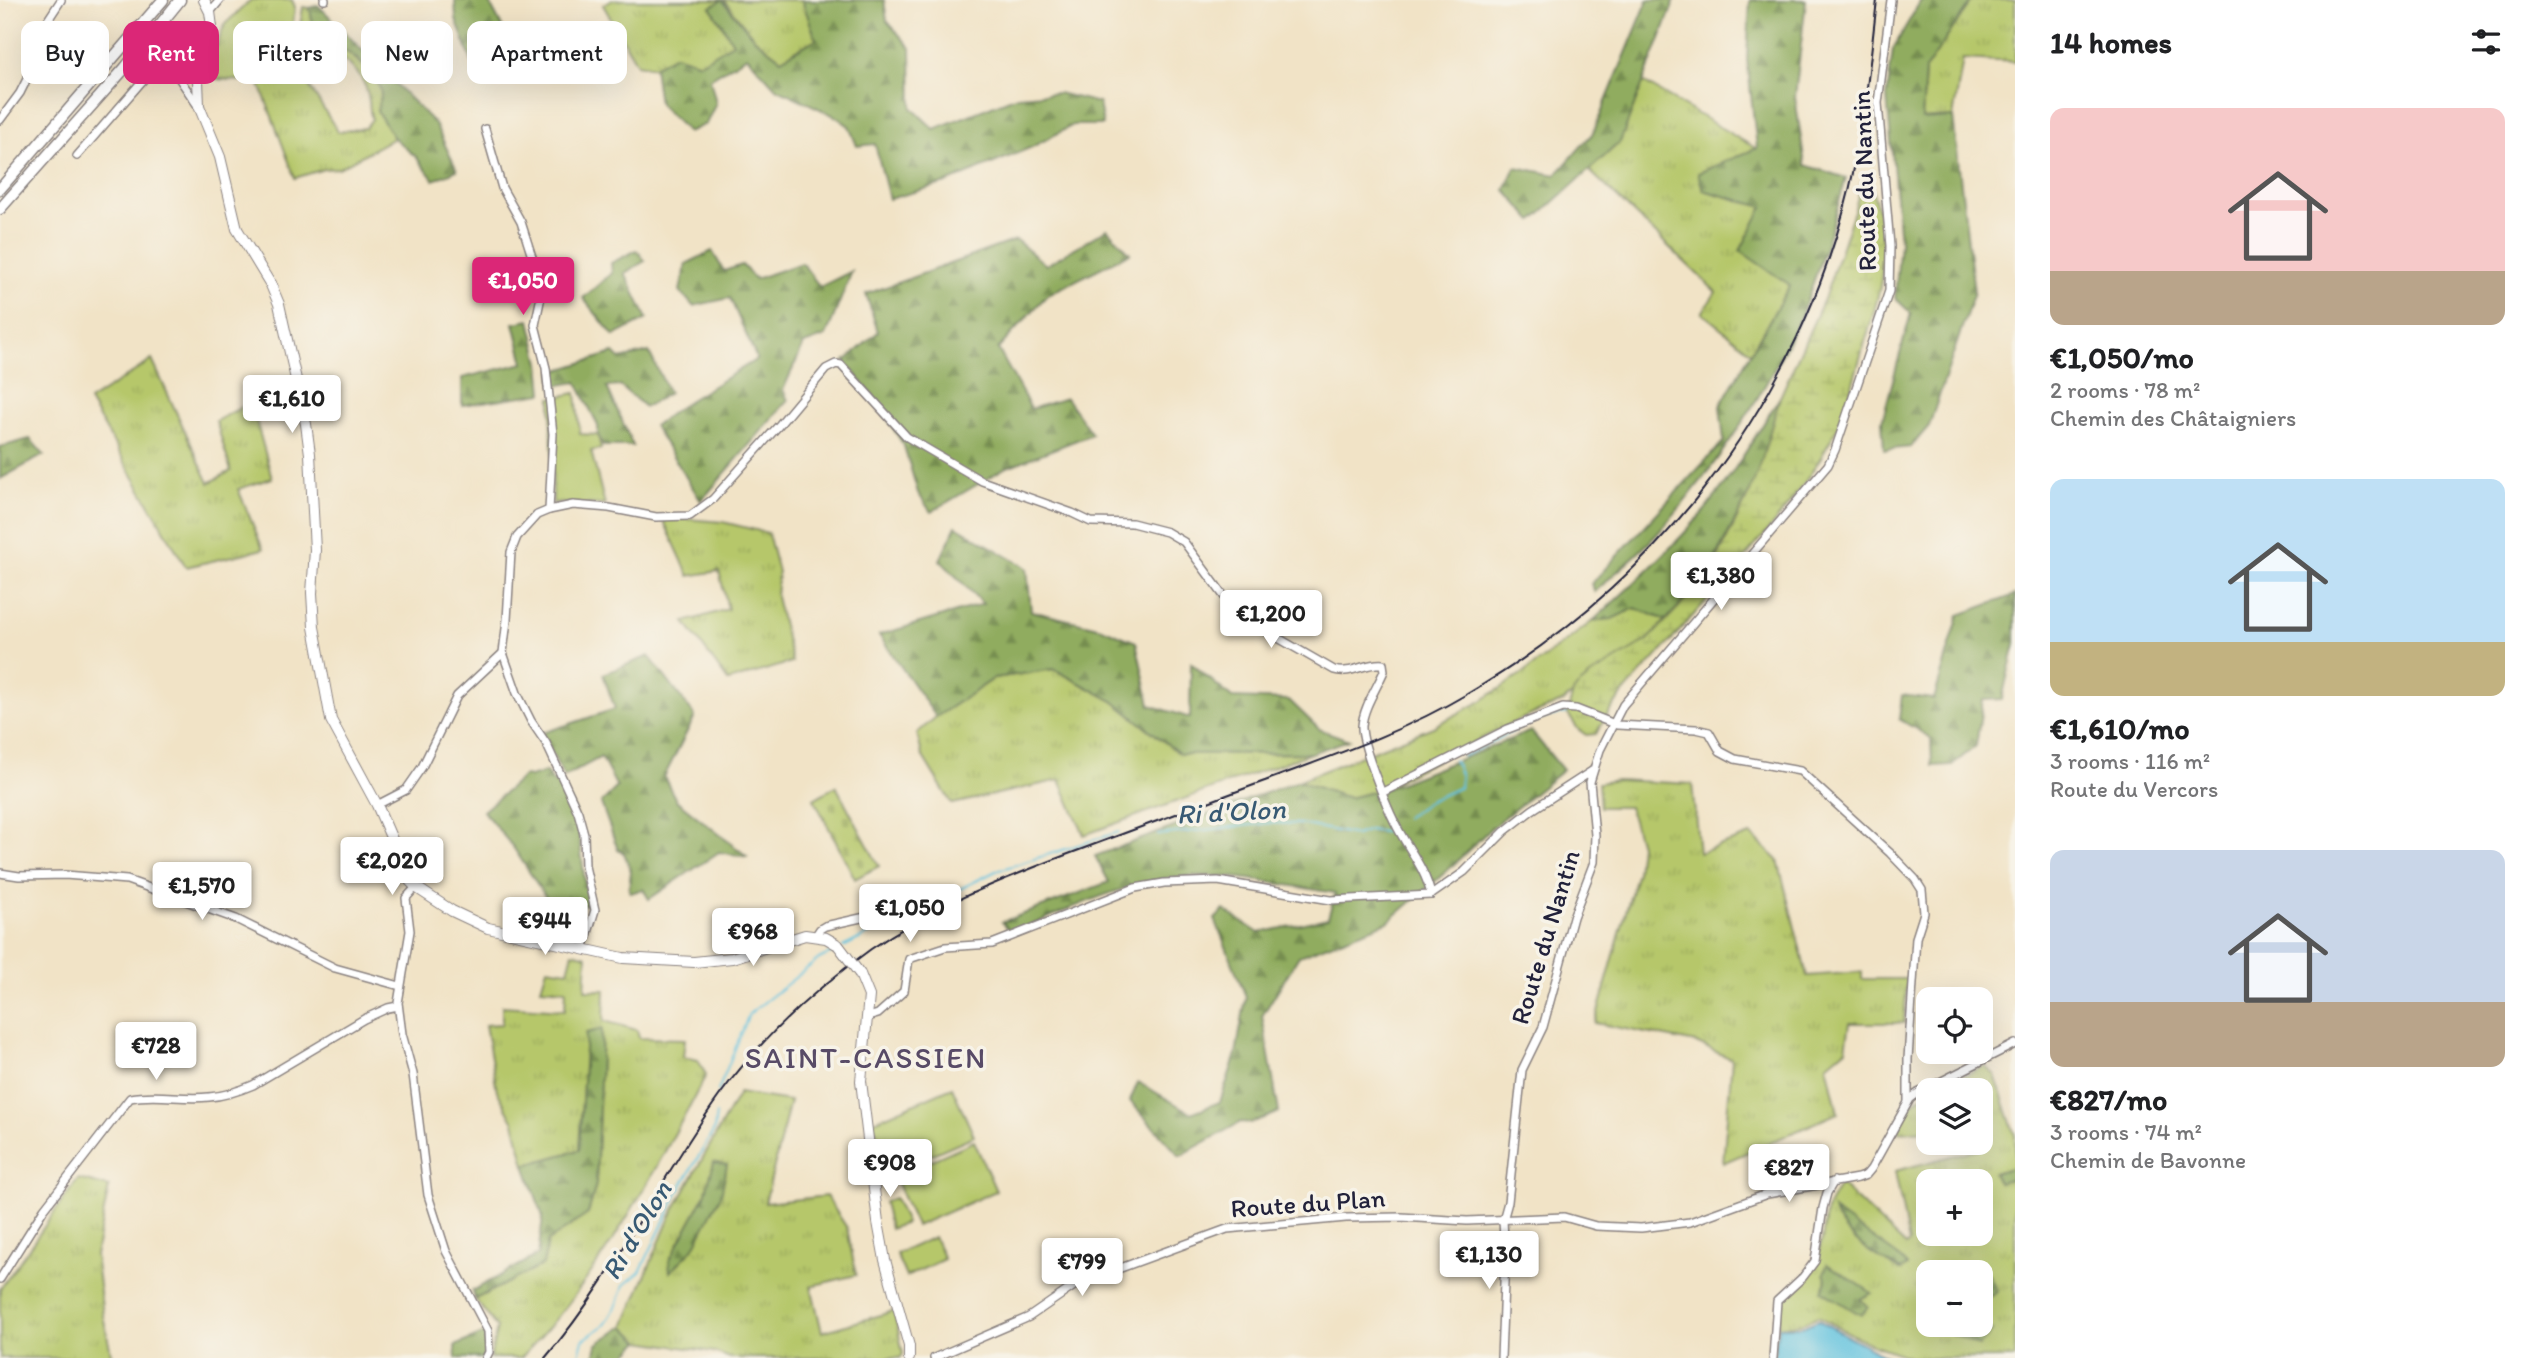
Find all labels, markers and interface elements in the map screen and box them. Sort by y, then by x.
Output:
chip: Buy [21,21,109,84]
chip: Rent [123,21,219,84]
chip: Filters [233,21,347,84]
chip: New [361,21,453,84]
chip: Apartment [467,21,627,84]
icon: filters [2467,23,2505,61]
text: 14 homes [2050,24,2172,61]
street label: Route du Nantin [1845,90,1883,272]
icon: home [2215,153,2341,279]
pin: €1,050 [466,258,580,317]
text: €1,050 [488,266,558,294]
text: €1,050/mo [2050,339,2194,376]
pin: €1,610 [235,376,349,435]
text: 2 rooms · 78 m² [2050,376,2200,404]
text: €1,610 [259,384,325,412]
text: Chemin des Châtaigniers [2050,404,2296,432]
icon: home [2215,524,2341,650]
pin: €1,380 [1664,552,1778,612]
text: €1,380 [1687,561,1755,589]
pin: €1,200 [1214,590,1328,650]
text: €1,200 [1236,599,1306,627]
text: €1,610/mo [2050,710,2190,747]
text: 3 rooms · 116 m² [2050,747,2210,775]
text: Route du Vercors [2050,775,2218,803]
water label: Ri d'Olon [1175,791,1288,831]
pin: €2,020 [335,838,449,897]
text: €2,020 [356,846,428,874]
street label: Route du Nantin [1503,846,1587,1028]
pin: €1,570 [145,862,259,922]
text: €1,570 [169,871,235,899]
pin: €1,050 [853,884,967,944]
text: €1,050 [875,893,945,921]
icon: home [2215,895,2341,1021]
pin: €944 [504,898,586,957]
text: €944 [519,906,571,934]
pin: €968 [712,908,794,968]
text: €968 [728,917,778,945]
map controls [1916,987,1993,1337]
button: locate [1916,987,1993,1064]
pin: €728 [115,1023,197,1082]
text: €728 [131,1031,181,1059]
district label: SAINT-CASSIEN [745,1039,987,1076]
button: layers [1916,1078,1993,1155]
text: €827/mo [2050,1081,2167,1118]
text: 3 rooms · 74 m² [2050,1118,2202,1146]
pin: €908 [849,1140,931,1199]
pin: €827 [1748,1144,1830,1204]
text: Chemin de Bavonne [2050,1146,2246,1174]
text: €908 [864,1148,916,1176]
text: €827 [1764,1153,1814,1181]
button: + [1916,1169,1993,1246]
water label: Ri d'Olon [593,1173,679,1286]
street label: Route du Plan [1230,1182,1387,1224]
pin: €1,130 [1432,1232,1546,1291]
pin: €799 [1041,1238,1123,1298]
text: €1,130 [1456,1240,1522,1268]
text: €799 [1058,1247,1106,1275]
button: − [1916,1260,1993,1337]

